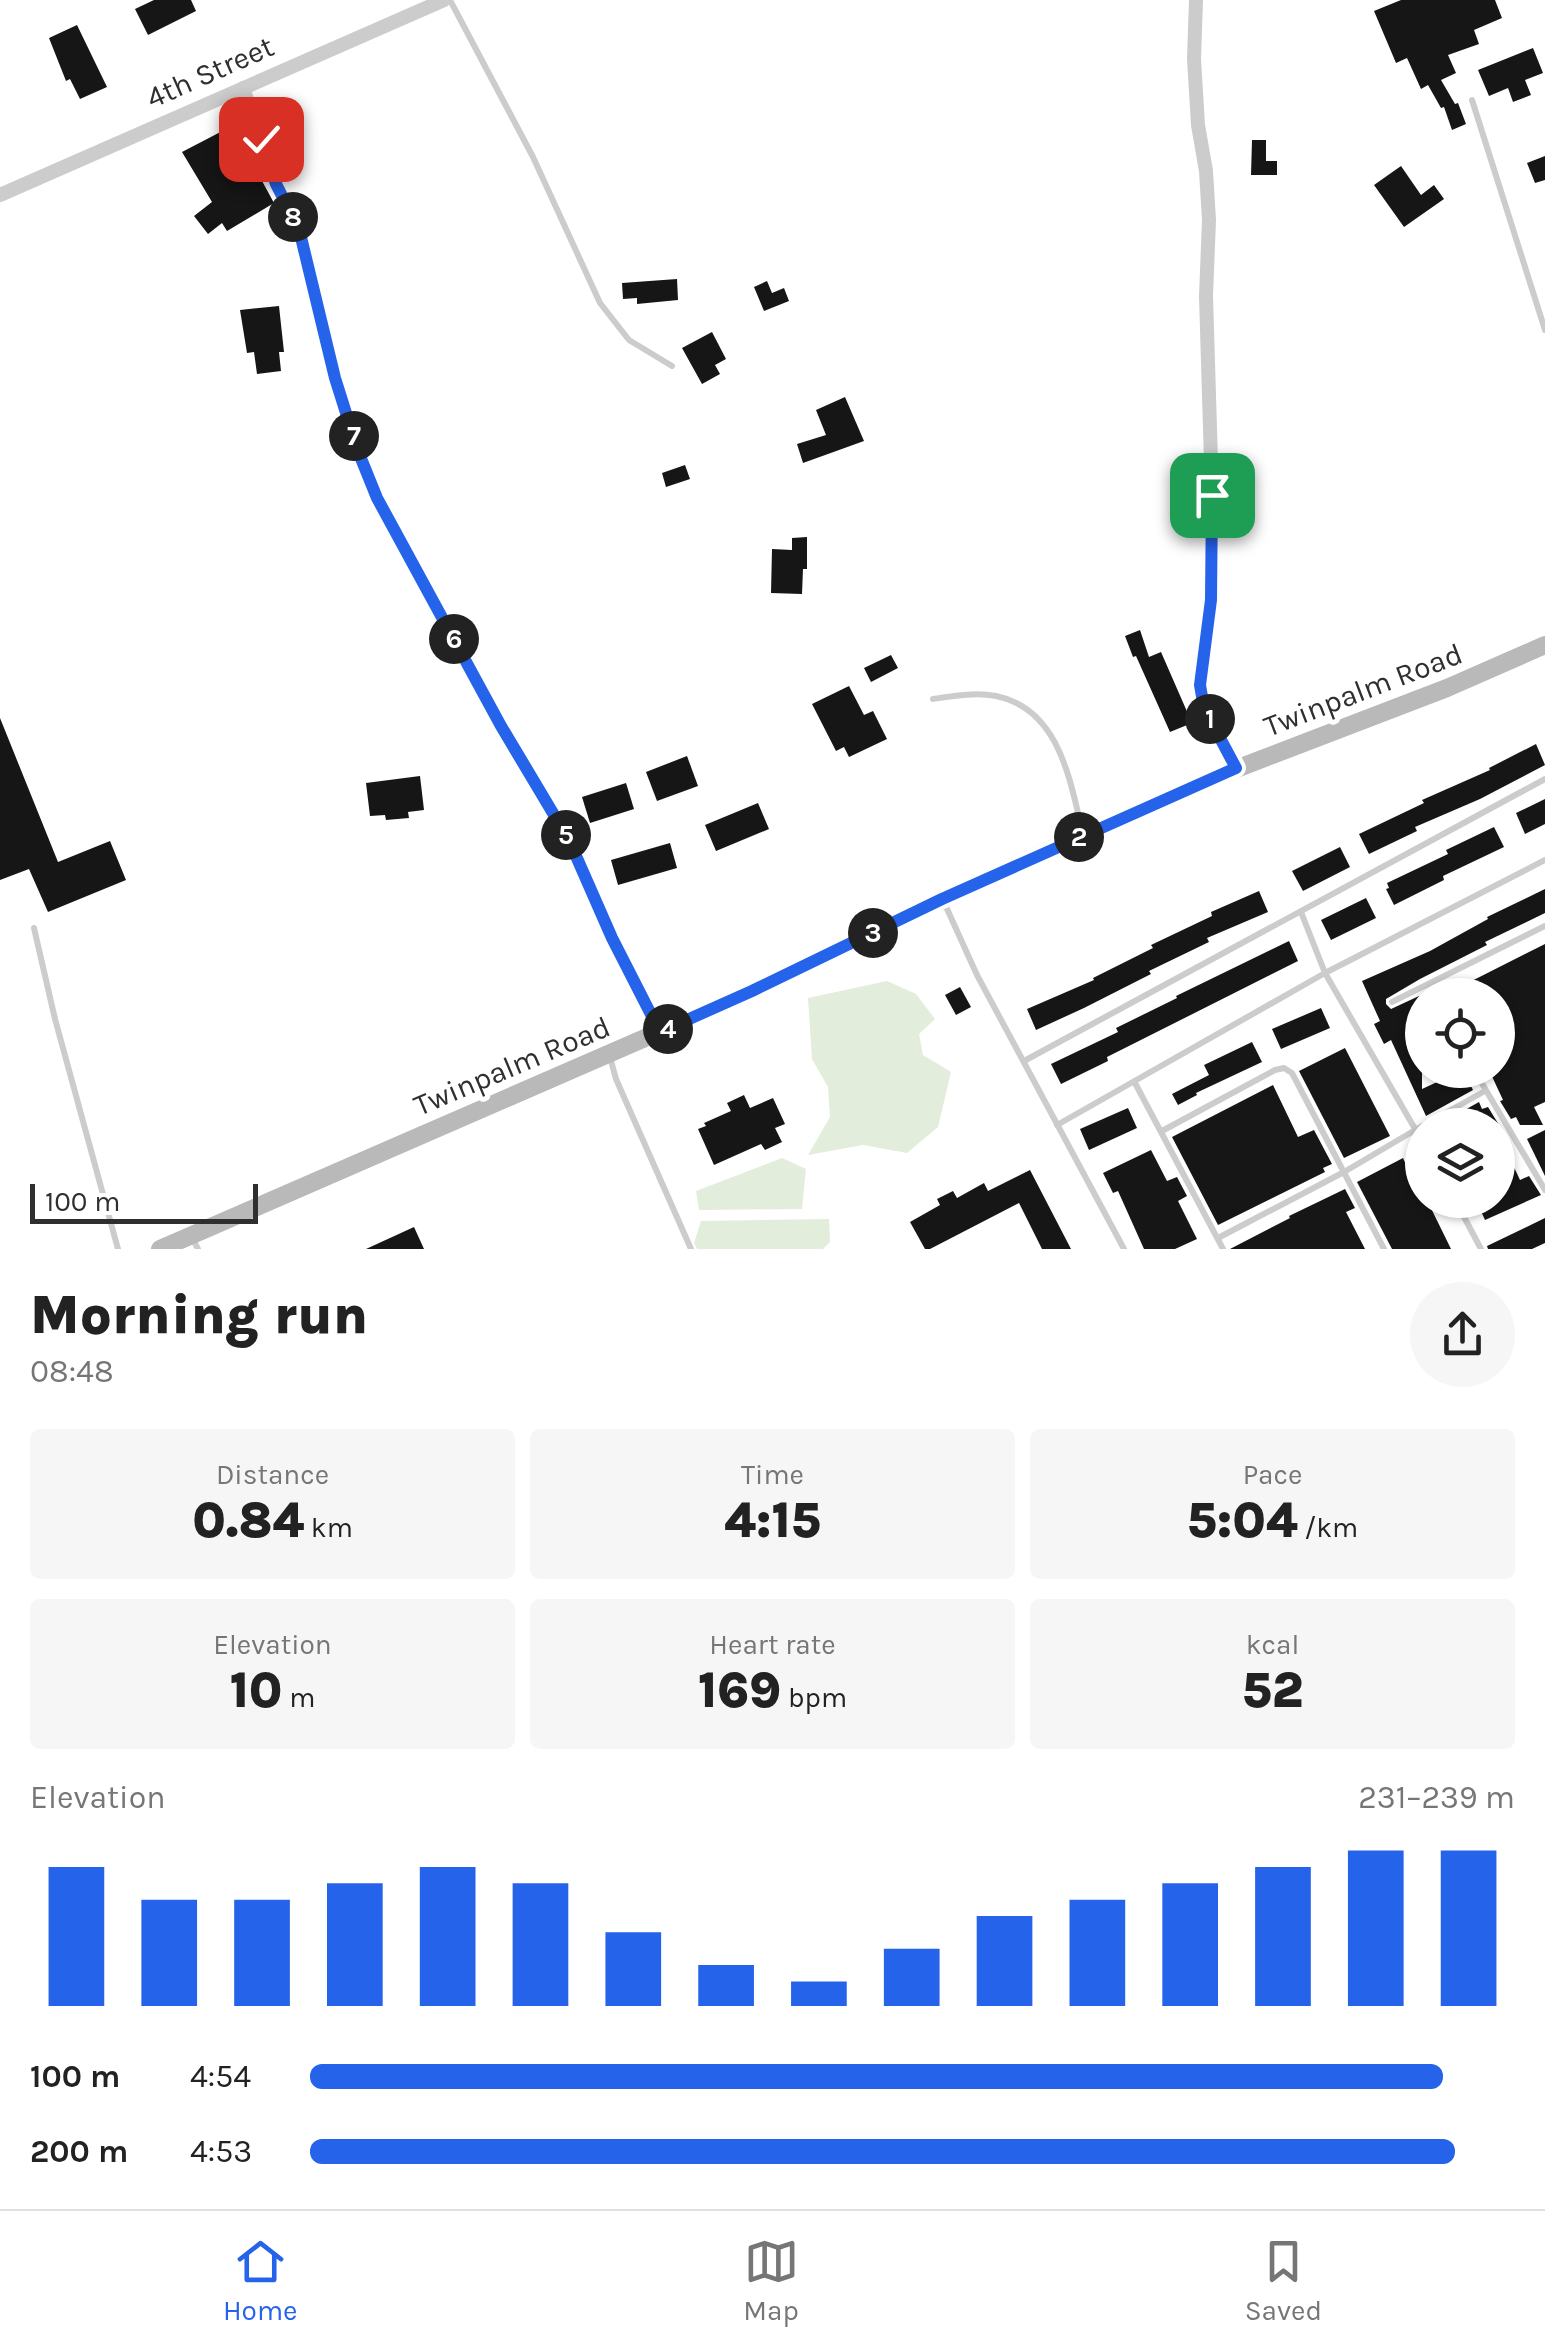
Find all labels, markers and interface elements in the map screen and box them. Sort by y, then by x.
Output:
street label: 4th Street [141,28,279,116]
pin [219,97,304,182]
icon: check [234,112,289,167]
pin: 8 [268,192,318,242]
text: 8 [284,200,302,233]
pin: 7 [329,411,379,461]
text: 7 [347,419,361,452]
pin [1170,453,1255,538]
icon: arrive [1185,468,1240,523]
pin: 6 [429,614,479,664]
text: 6 [446,622,463,655]
street label: Twinpalm Road [1259,636,1467,744]
pin: 1 [1185,694,1235,744]
text: 1 [1205,702,1215,735]
pin: 5 [541,810,591,860]
pin: 2 [1054,812,1104,862]
text: 5 [558,818,574,851]
text: 2 [1071,820,1087,853]
pin: 3 [848,908,898,958]
text: 3 [864,916,882,949]
map controls [1405,978,1515,1218]
button: locate [1405,978,1515,1088]
pin: 4 [643,1004,693,1054]
street label: Twinpalm Road [408,1008,616,1124]
text: 4 [660,1012,676,1045]
button: layers [1405,1108,1515,1218]
scale bar [30,1179,258,1224]
text: 100 m [45,1185,120,1218]
button: share [1410,1282,1515,1387]
text: Morning run [30,1283,368,1347]
text: 08:48 [30,1353,114,1390]
text: Distance [216,1458,329,1491]
text: Time [741,1458,804,1491]
text: Pace [1243,1458,1302,1491]
text: 0.84 [192,1491,304,1550]
text: 4:15 [724,1491,821,1550]
text: 5:04 [1187,1491,1298,1550]
text: km [304,1511,353,1544]
text: /km [1298,1511,1358,1544]
text: Elevation [213,1628,332,1661]
text: Heart rate [709,1628,836,1661]
text: kcal [1246,1628,1299,1661]
text: 10 [230,1661,283,1720]
text: 169 [698,1661,781,1720]
text: 52 [1242,1661,1303,1720]
text: m [283,1681,315,1714]
text: bpm [781,1681,847,1714]
text: Elevation [30,1779,165,1816]
text: 231–239 m [1358,1779,1515,1816]
text: 100 m [30,2058,120,2095]
text: 4:54 [190,2058,251,2095]
text: 200 m [30,2133,128,2170]
text: 4:53 [190,2133,252,2170]
tab: Home [223,2234,298,2327]
tab: Map [743,2234,799,2327]
tab: Saved [1245,2234,1322,2327]

